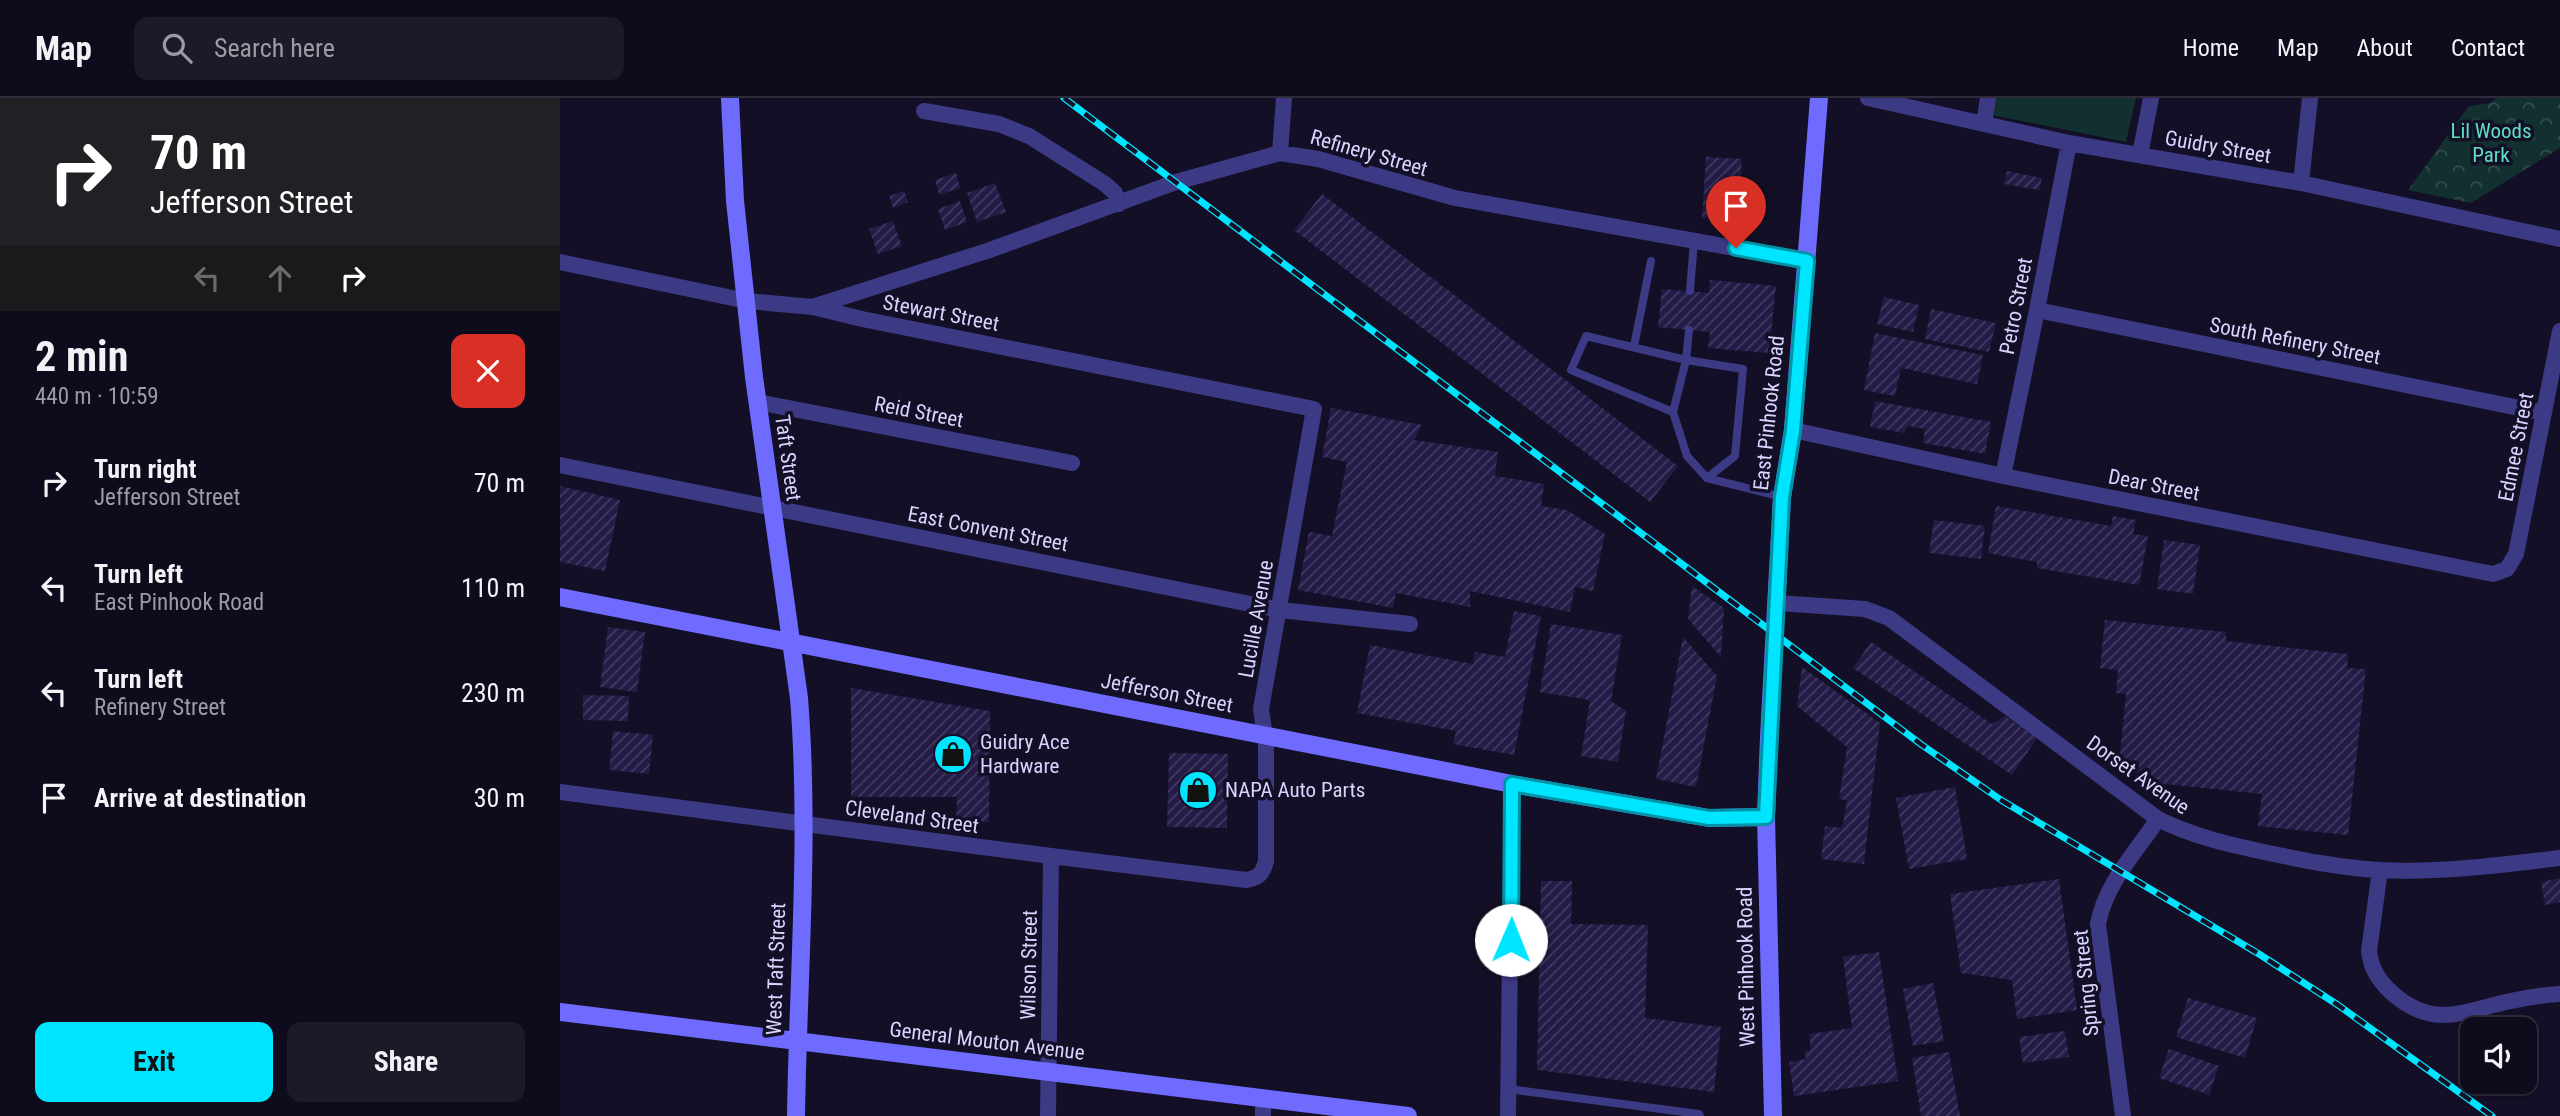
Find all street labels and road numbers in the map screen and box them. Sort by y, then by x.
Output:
street label: Refinery Street [1308,125,1430,181]
street label: Guidry Street [2163,126,2273,168]
street label: Petro Street [1995,255,2037,357]
street label: Stewart Street [881,290,1001,336]
street label: South Refinery Street [2208,313,2382,369]
street label: East Pinhook Road [1749,334,1789,492]
street label: Edmee Street [2494,391,2538,503]
street label: Reid Street [872,392,966,432]
street label: Taft Street [770,413,806,503]
street label: Dear Street [2106,464,2202,506]
street label: East Convent Street [906,502,1070,556]
street label: Lucille Avenue [1234,558,1278,680]
street label: Jefferson Street [1099,668,1235,718]
street label: Dorset Avenue [2082,731,2194,819]
street label: Cleveland Street [844,796,980,838]
street label: West Pinhook Road [1733,887,1759,1047]
street label: West Taft Street [762,902,790,1036]
street label: Wilson Street [1016,910,1042,1020]
street label: Spring Street [2068,929,2104,1037]
street label: General Mouton Avenue [888,1017,1086,1065]

